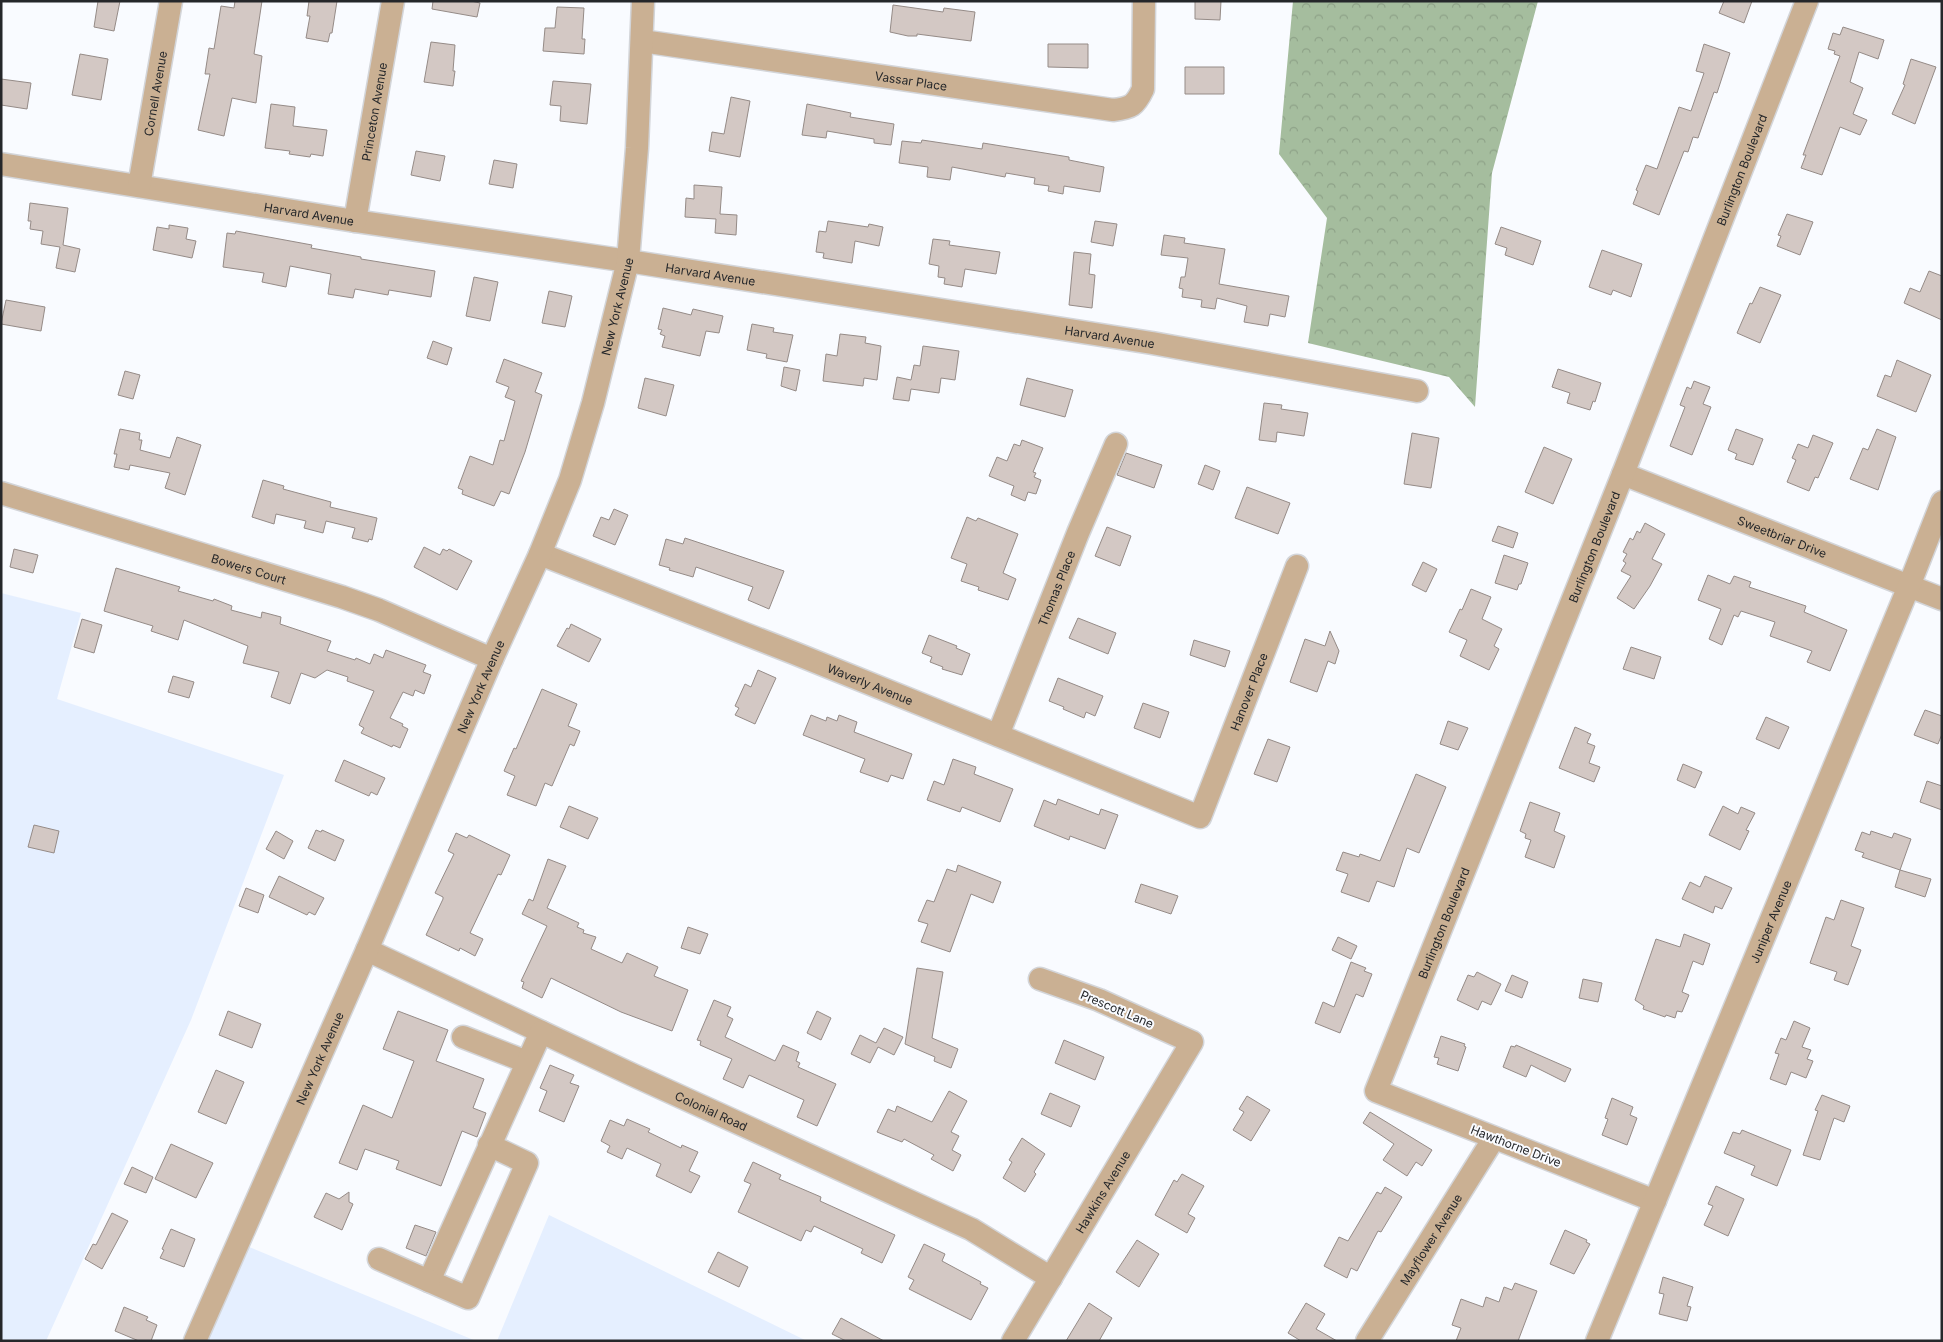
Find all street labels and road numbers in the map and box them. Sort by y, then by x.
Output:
street label: Cornell Avenue [140,50,170,137]
street label: Princeton Avenue [358,61,390,162]
street label: Vassar Place [874,68,948,93]
street label: Burlington Boulevard [1713,112,1770,228]
street label: Harvard Avenue [263,199,355,228]
street label: New York Avenue [598,256,636,357]
street label: Harvard Avenue [664,259,757,288]
street label: Harvard Avenue [1064,322,1156,351]
street label: Burlington Boulevard [1565,489,1623,605]
street label: Sweetbriar Drive [1735,512,1829,561]
street label: Thomas Place [1034,548,1078,628]
street label: Bowers Court [210,550,288,587]
street label: New York Avenue [454,637,507,736]
street label: Hanover Place [1227,650,1270,733]
street label: Waverly Avenue [825,660,916,708]
street label: Burlington Boulevard [1414,865,1472,981]
street label: Juniper Avenue [1747,878,1794,965]
street label: Prescott Lane [1078,987,1156,1031]
street label: New York Avenue [292,1009,346,1107]
street label: Colonial Road [673,1088,750,1134]
street label: Hawthorne Drive [1469,1122,1563,1170]
street label: Hawkins Avenue [1072,1148,1133,1236]
street label: Mayflower Avenue [1396,1191,1465,1288]

